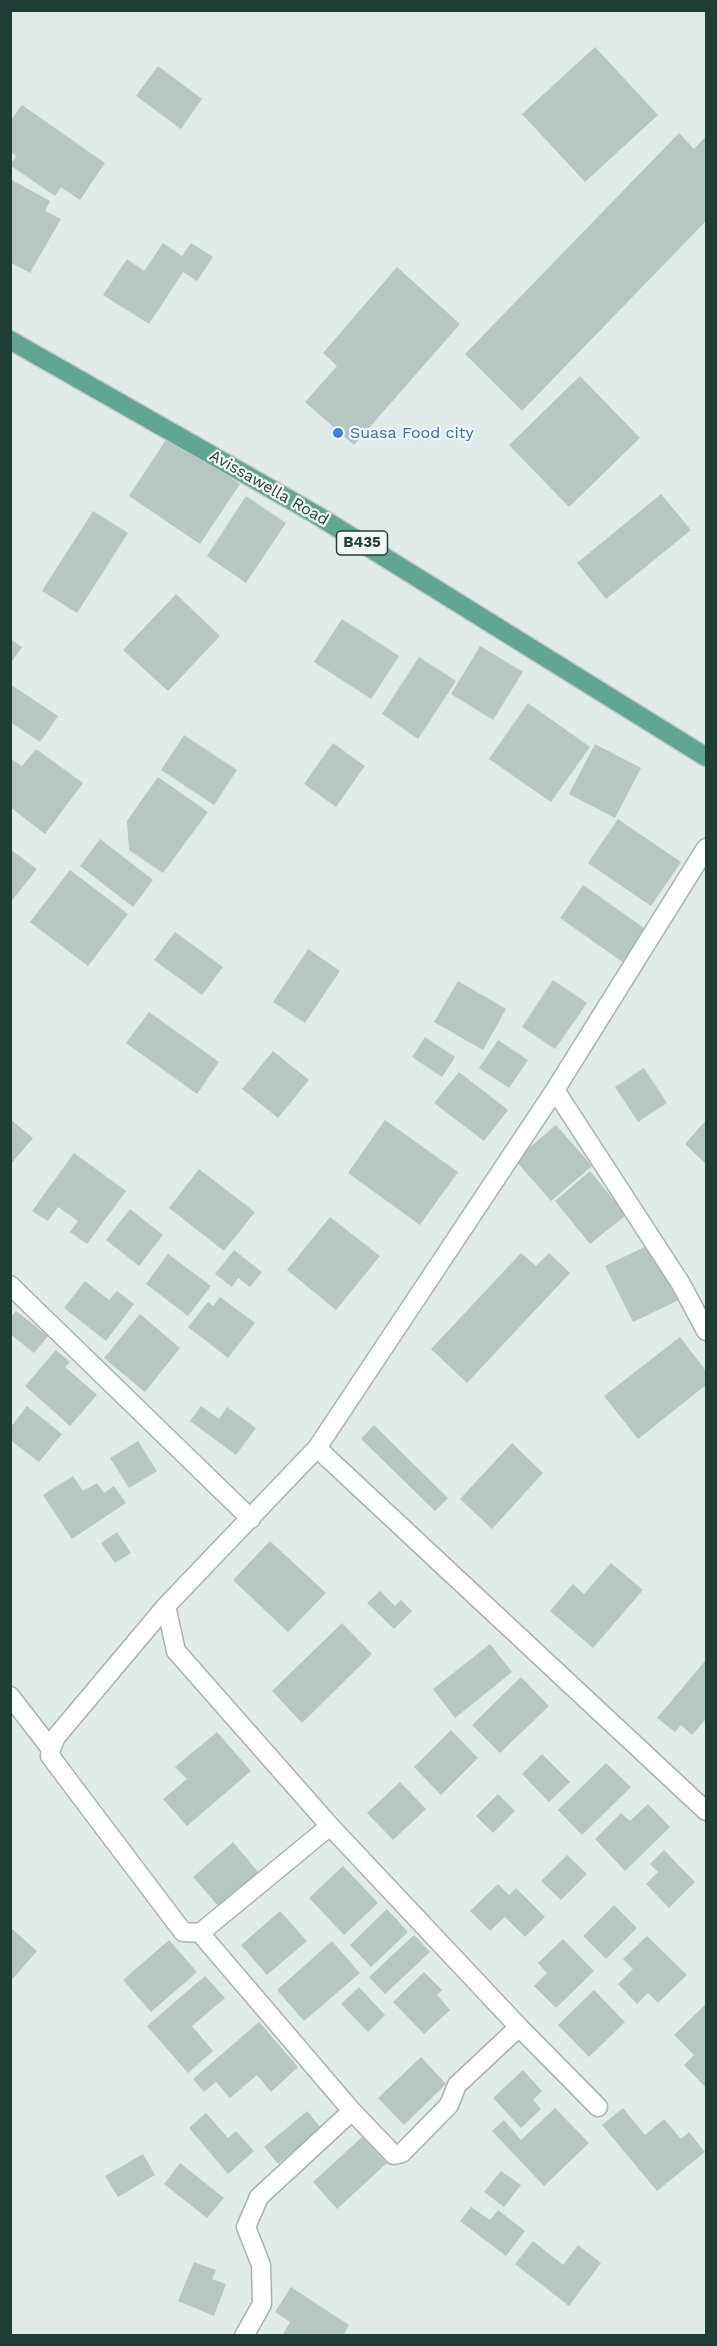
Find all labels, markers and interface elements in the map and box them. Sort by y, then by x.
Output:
place label: Suasa Food city [350,423,474,443]
marker: Suasa Food city [331,426,345,440]
street label: Avissawella Road [206,446,332,530]
road number: B435 [336,531,388,555]

